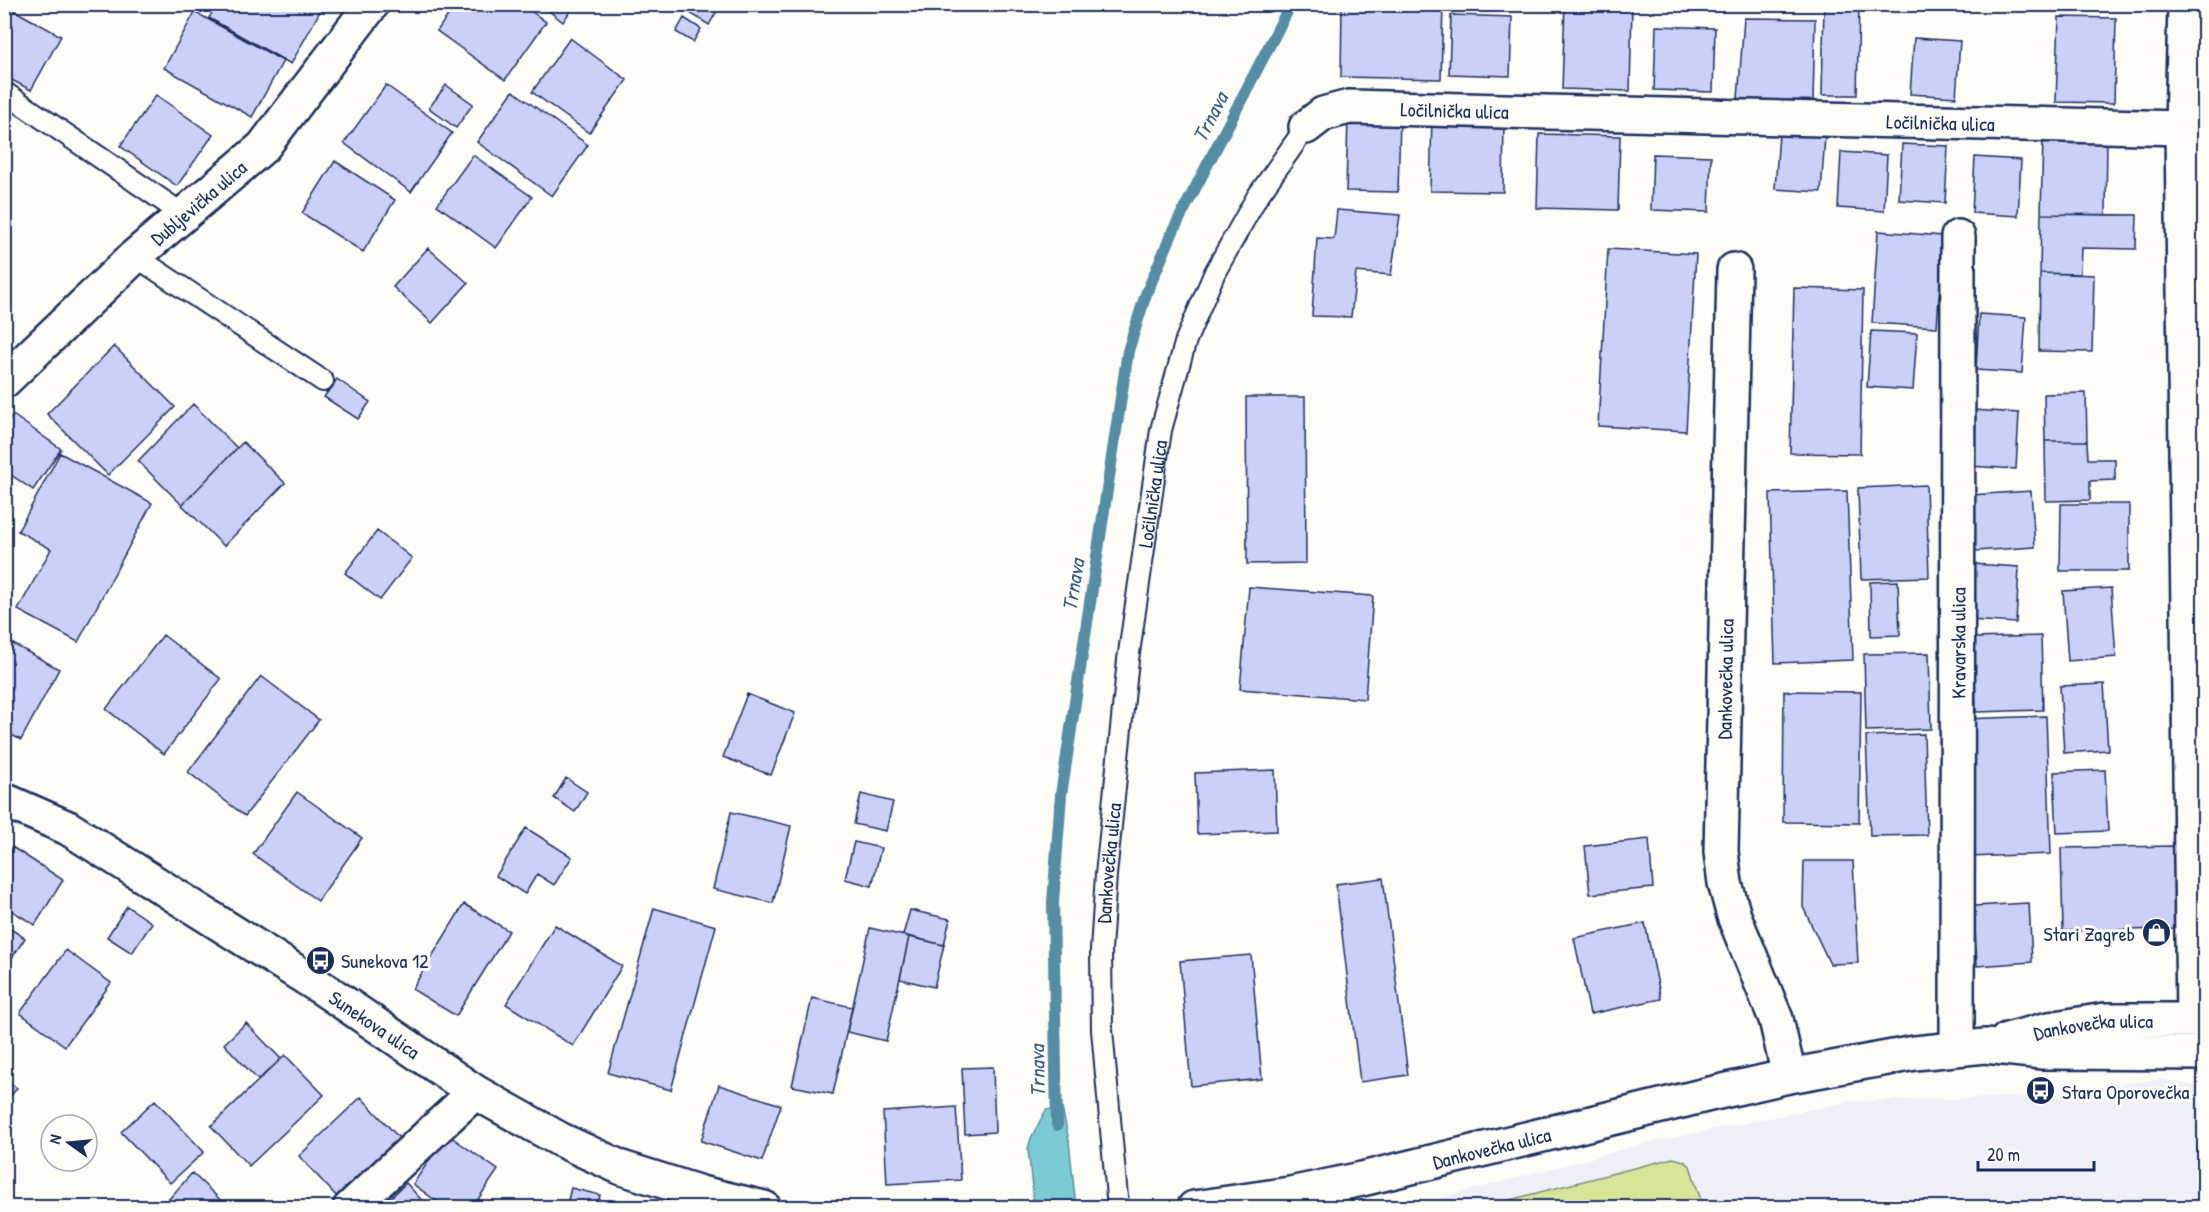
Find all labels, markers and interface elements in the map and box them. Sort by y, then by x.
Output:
water label: Trnava [1185,85,1236,147]
street label: Ločilnička ulica [1400,95,1509,125]
street label: Ločilnička ulica [1886,107,1995,137]
street label: Dubljevička ulica [144,154,252,251]
street label: Ločilnička ulica [1131,438,1173,549]
water label: Trnava [1055,554,1092,613]
street label: Kravarska ulica [1944,587,1971,699]
street label: Dankovečka ulica [1710,618,1740,740]
street label: Dankovečka ulica [1089,801,1127,924]
shop icon: Stari Zagreb [2140,917,2172,949]
place label: Stari Zagreb [2044,920,2135,947]
bus stop icon: Sunekova 12 [304,944,336,976]
place label: Sunekova 12 [341,947,429,974]
street label: Sunekova ulica [324,983,426,1065]
street label: Dankovečka ulica [2030,1006,2153,1046]
water label: Trnava [1022,1042,1052,1097]
bus stop icon: Stara Oporovečka [2025,1075,2057,1107]
place label: Stara Oporovečka [2062,1078,2190,1105]
north arrow [39,1113,99,1173]
street label: Dankovečka ulica [1430,1120,1554,1175]
text: N [43,1132,66,1146]
scale bar [1978,1134,2094,1172]
text: 20 m [1987,1142,2020,1167]

